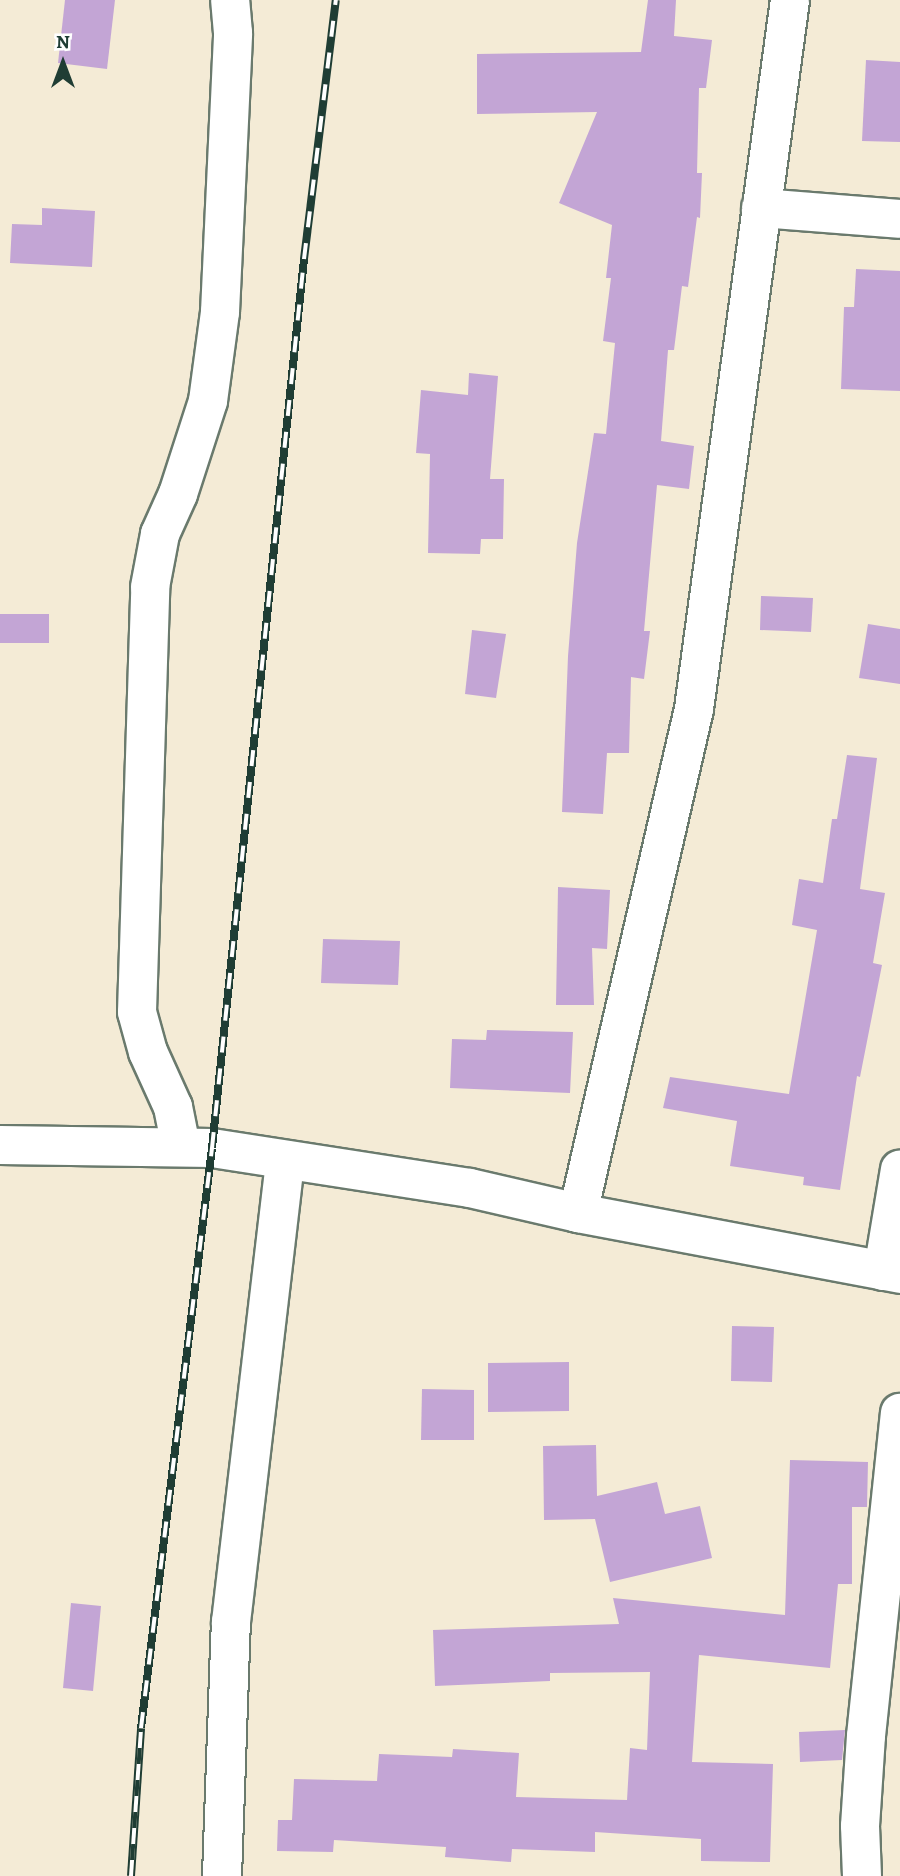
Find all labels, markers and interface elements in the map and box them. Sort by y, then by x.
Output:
north arrow [28,28,98,98]
text: N [56,29,70,55]

